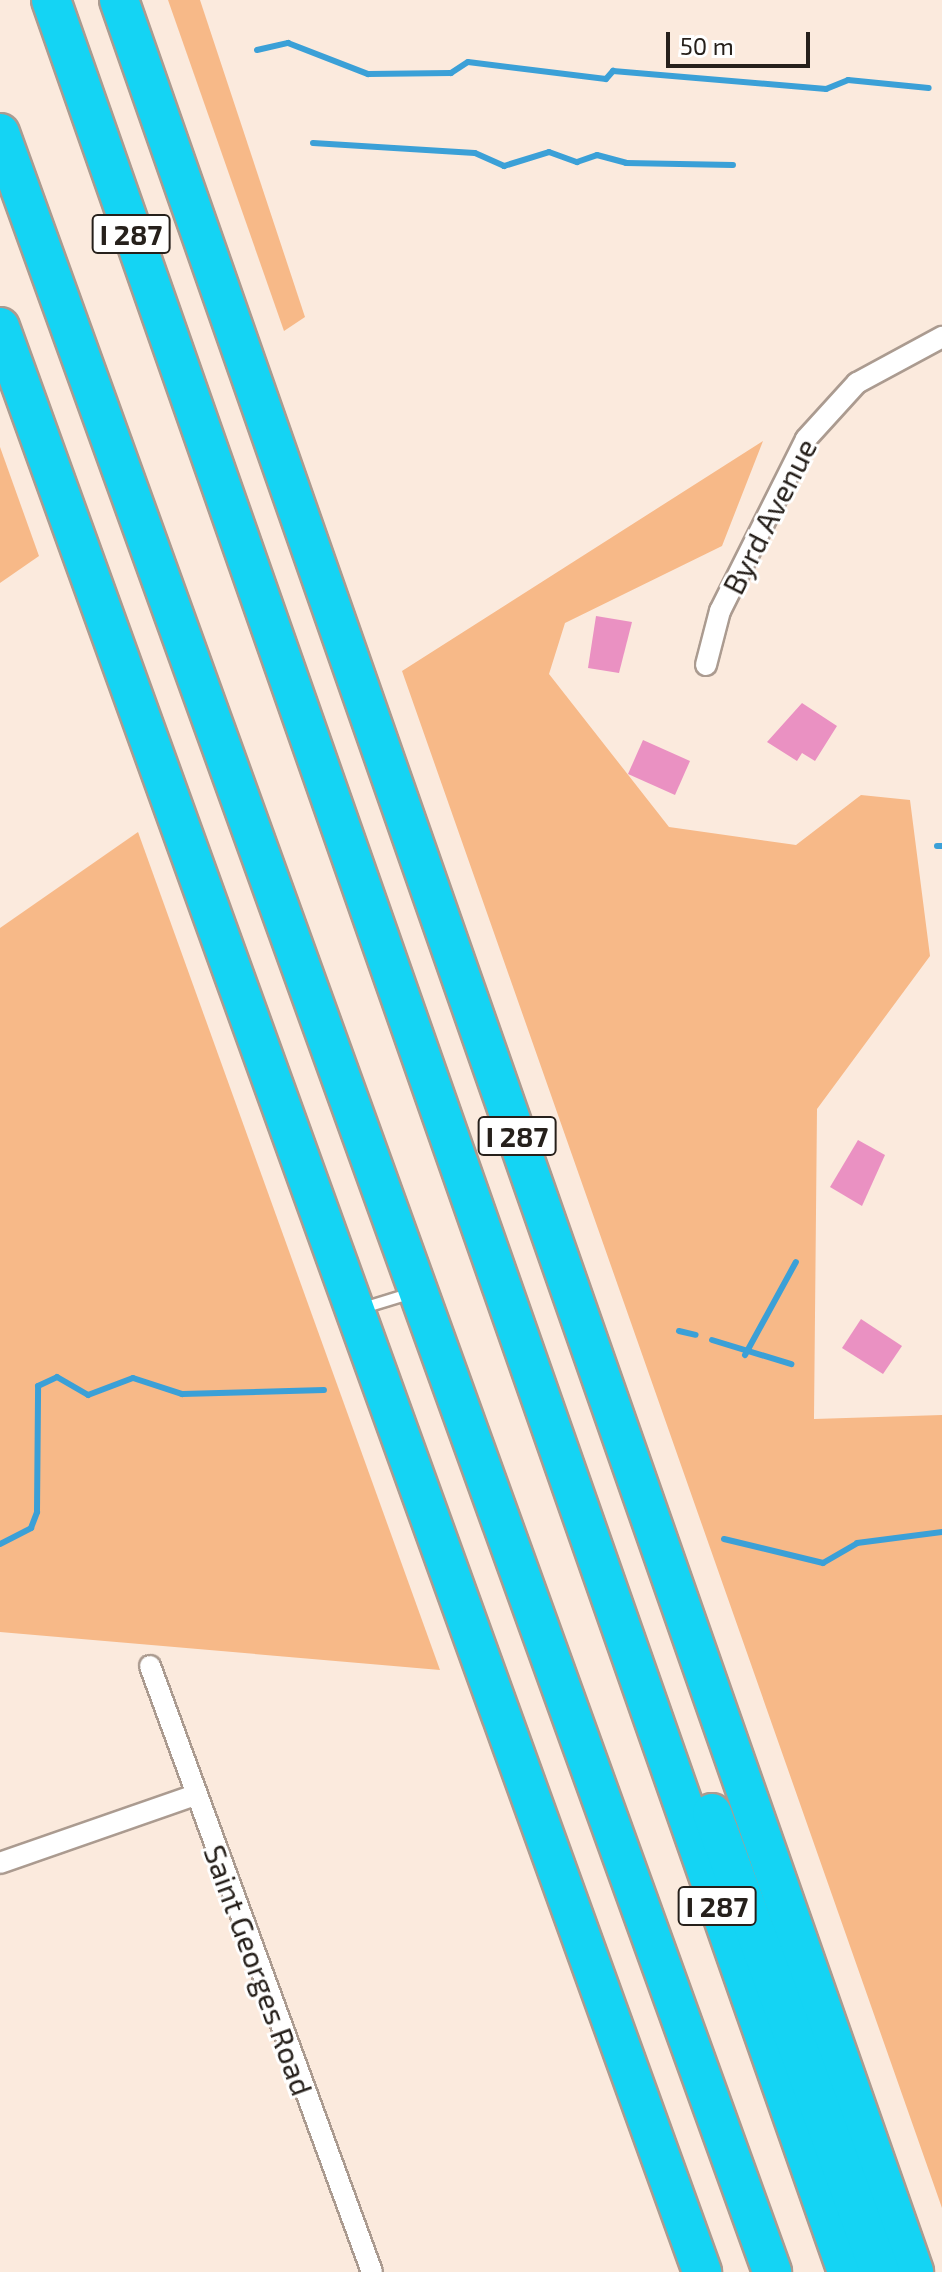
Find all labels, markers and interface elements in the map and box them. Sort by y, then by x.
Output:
scale bar [670,16,814,66]
text: 50 m [680,31,734,60]
road number: I 287 [91,210,171,258]
street label: Byrd Avenue [714,432,824,600]
road number: I 287 [477,1112,557,1160]
street label: Saint Georges Road [197,1840,321,2100]
road number: I 287 [677,1882,757,1930]

